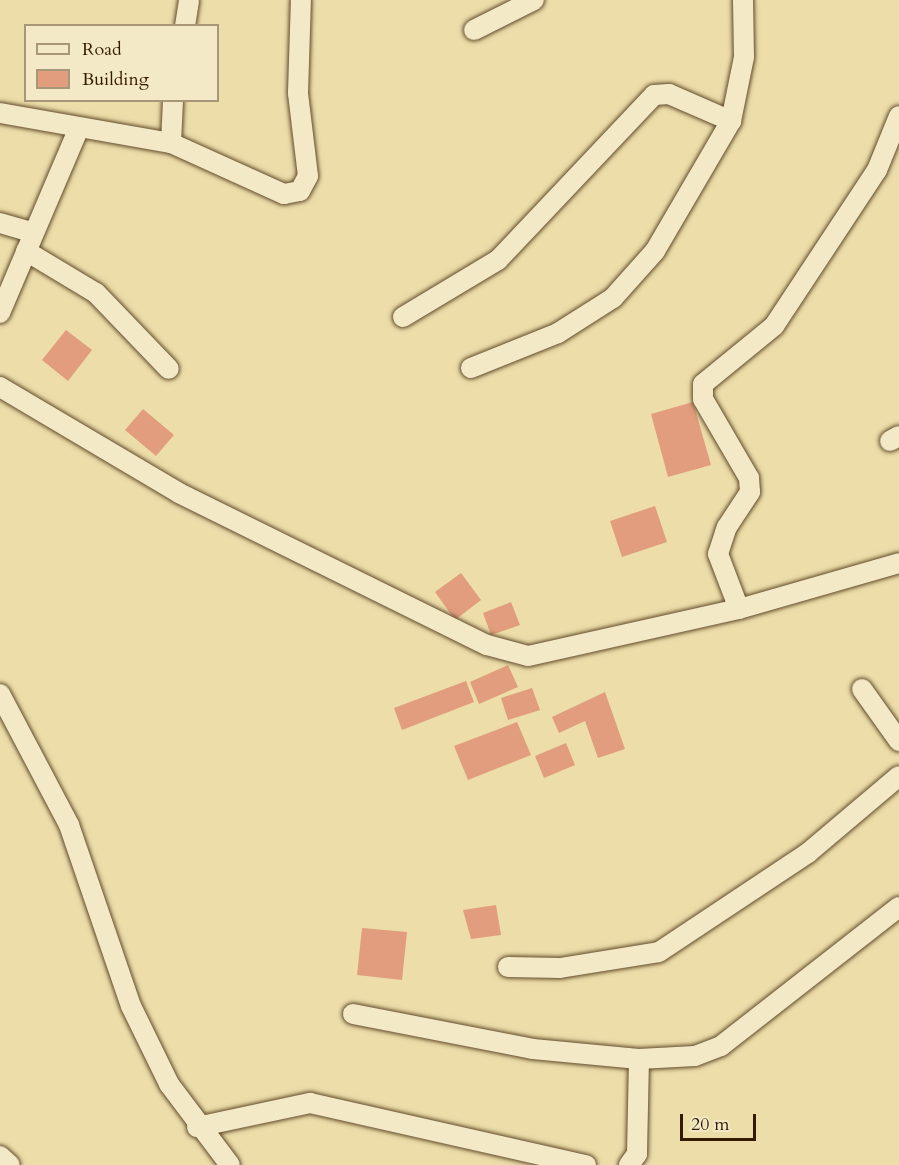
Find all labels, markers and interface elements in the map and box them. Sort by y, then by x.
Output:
legend [24,24,219,102]
text: Road [82,37,122,62]
text: Building [82,67,149,92]
scale bar [683,1102,760,1140]
text: 20 m [691,1112,730,1137]

